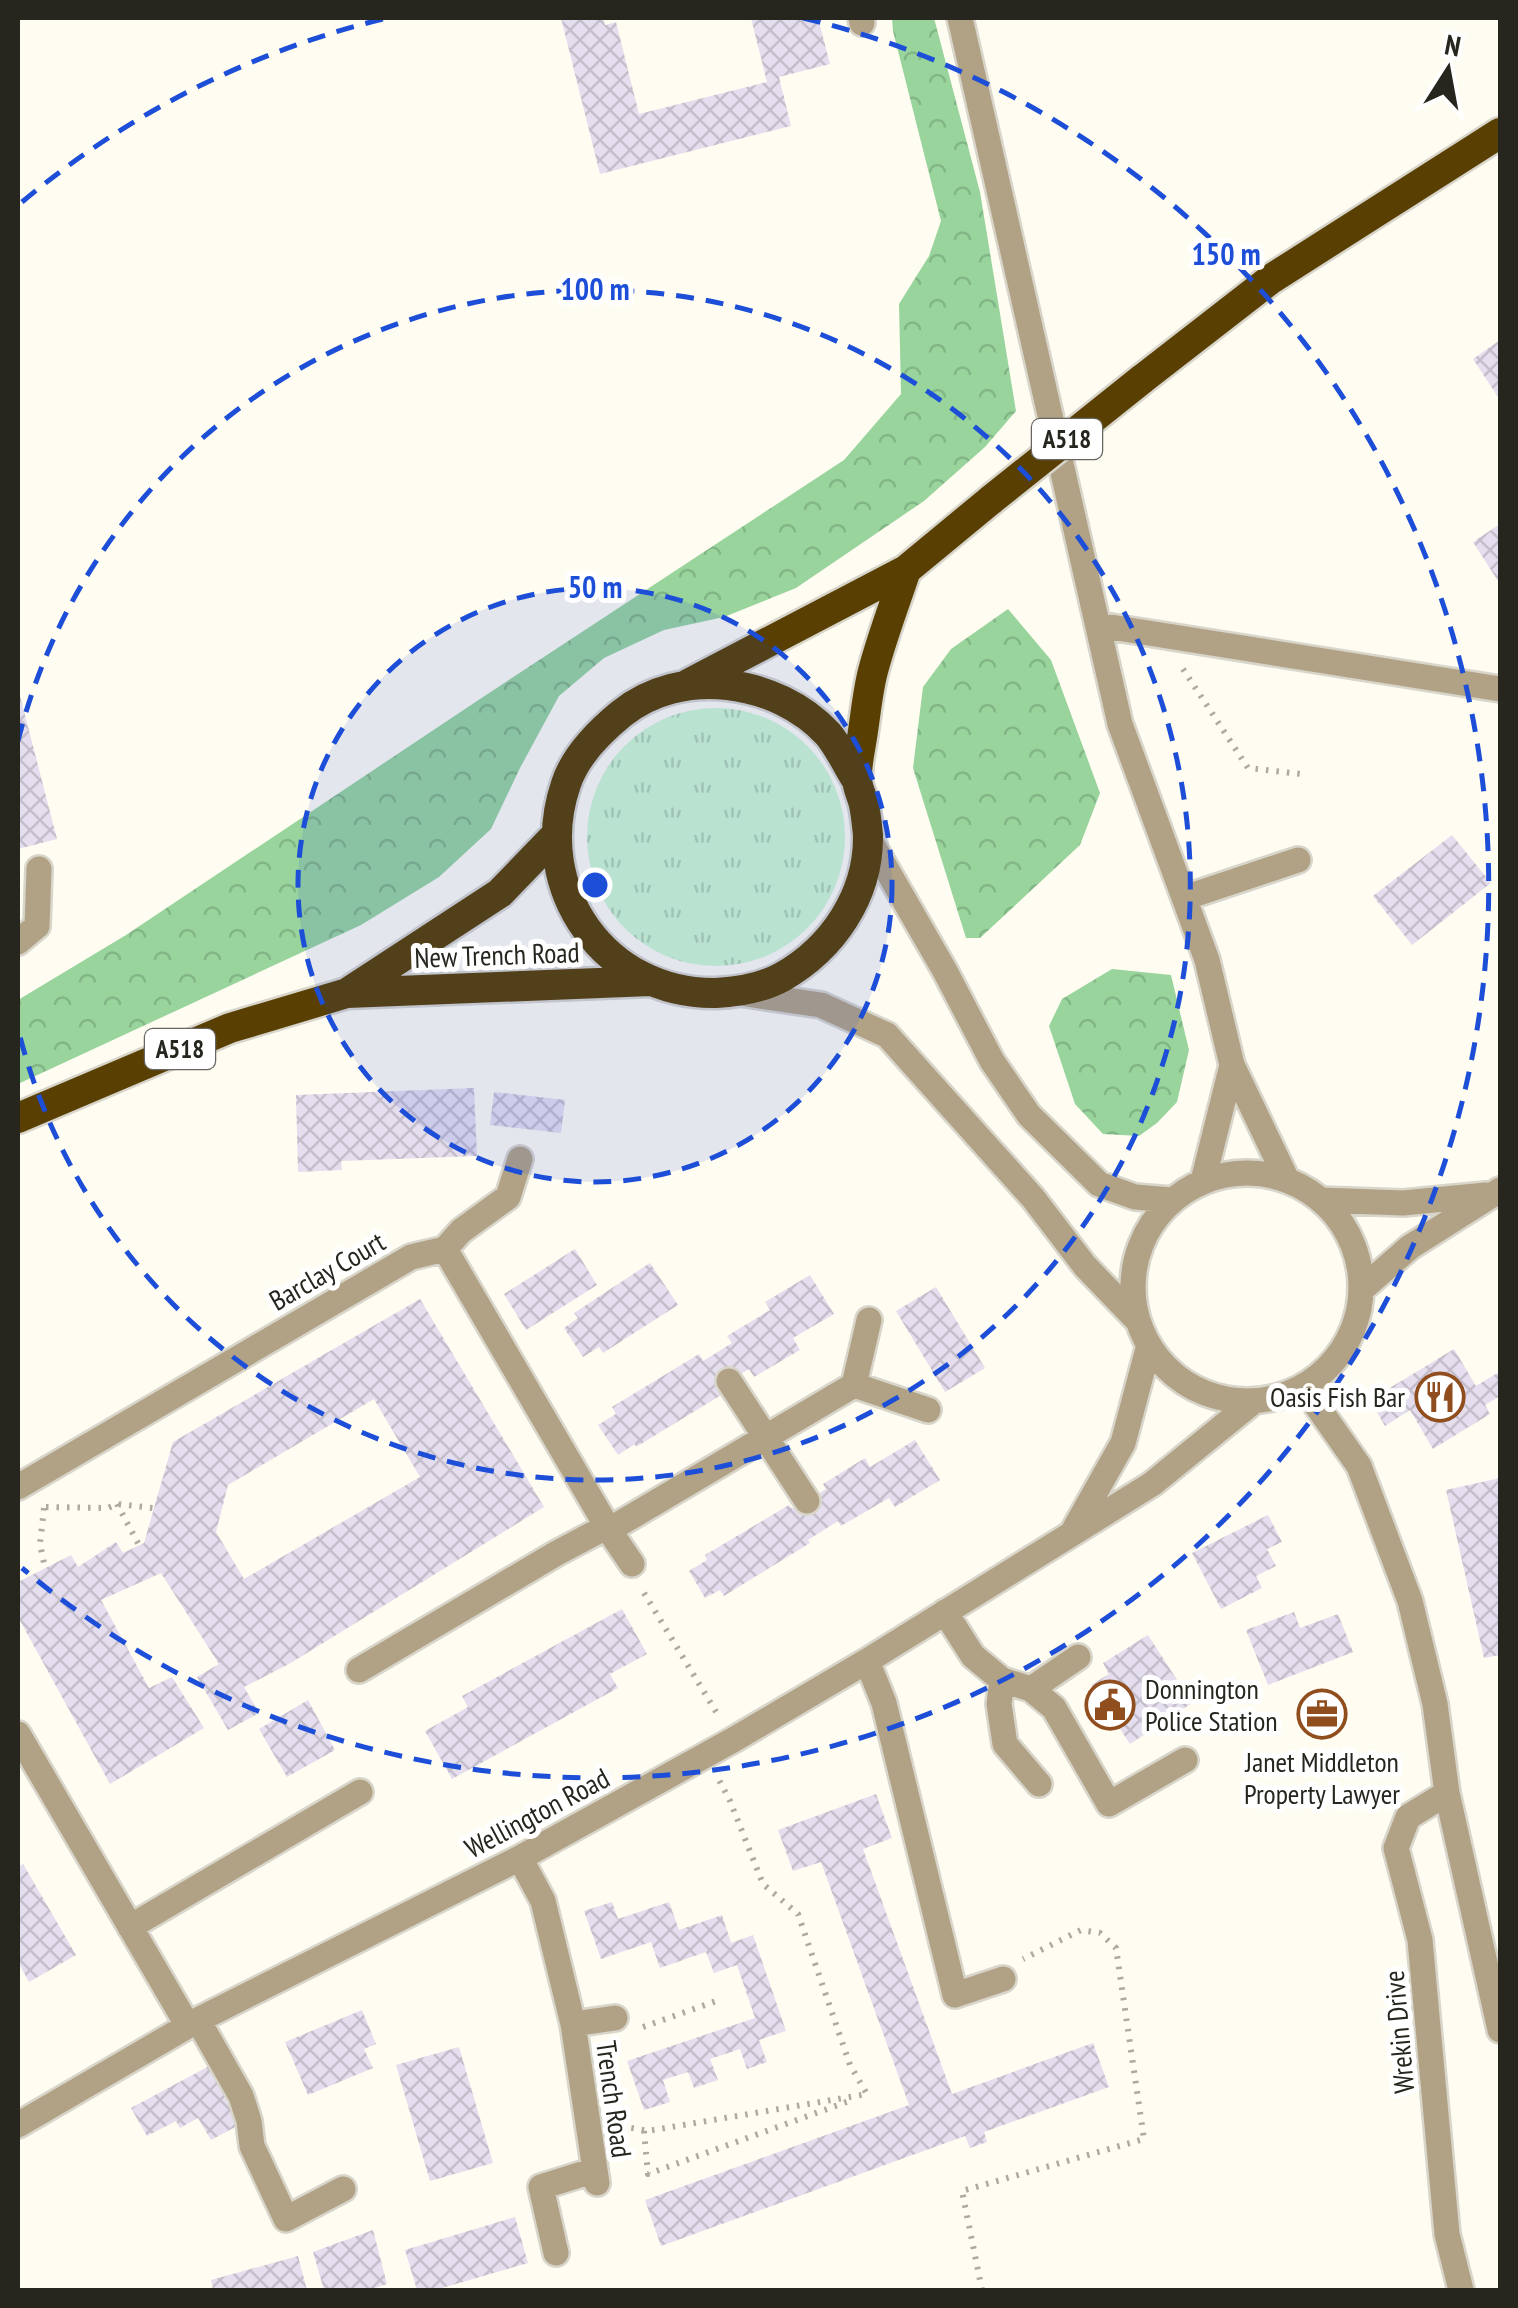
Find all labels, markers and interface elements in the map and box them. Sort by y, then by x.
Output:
north arrow [1398,20,1498,120]
text: N [1442,25,1464,65]
text: 150 m [1191,234,1261,273]
text: 100 m [560,269,630,308]
road number: A518 [1032,419,1102,459]
text: 50 m [568,567,622,606]
centre of rings [577,867,613,903]
street label: New Trench Road [414,933,580,976]
road number: A518 [145,1029,215,1069]
street label: Barclay Court [262,1222,392,1319]
restaurant icon: Oasis Fish Bar [1414,1371,1466,1423]
place label: Oasis Fish Bar [1270,1378,1405,1415]
place label: Donnington Police Station [1145,1670,1278,1739]
public building icon: Donnington Police Station [1084,1679,1136,1731]
office icon: Janet Middleton Property Lawyer [1296,1688,1348,1740]
place label: Janet Middleton Property Lawyer [1244,1743,1400,1812]
street label: Wellington Road [458,1759,615,1866]
street label: Wrekin Drive [1375,1969,1422,2095]
street label: Trench Road [588,2038,641,2160]

